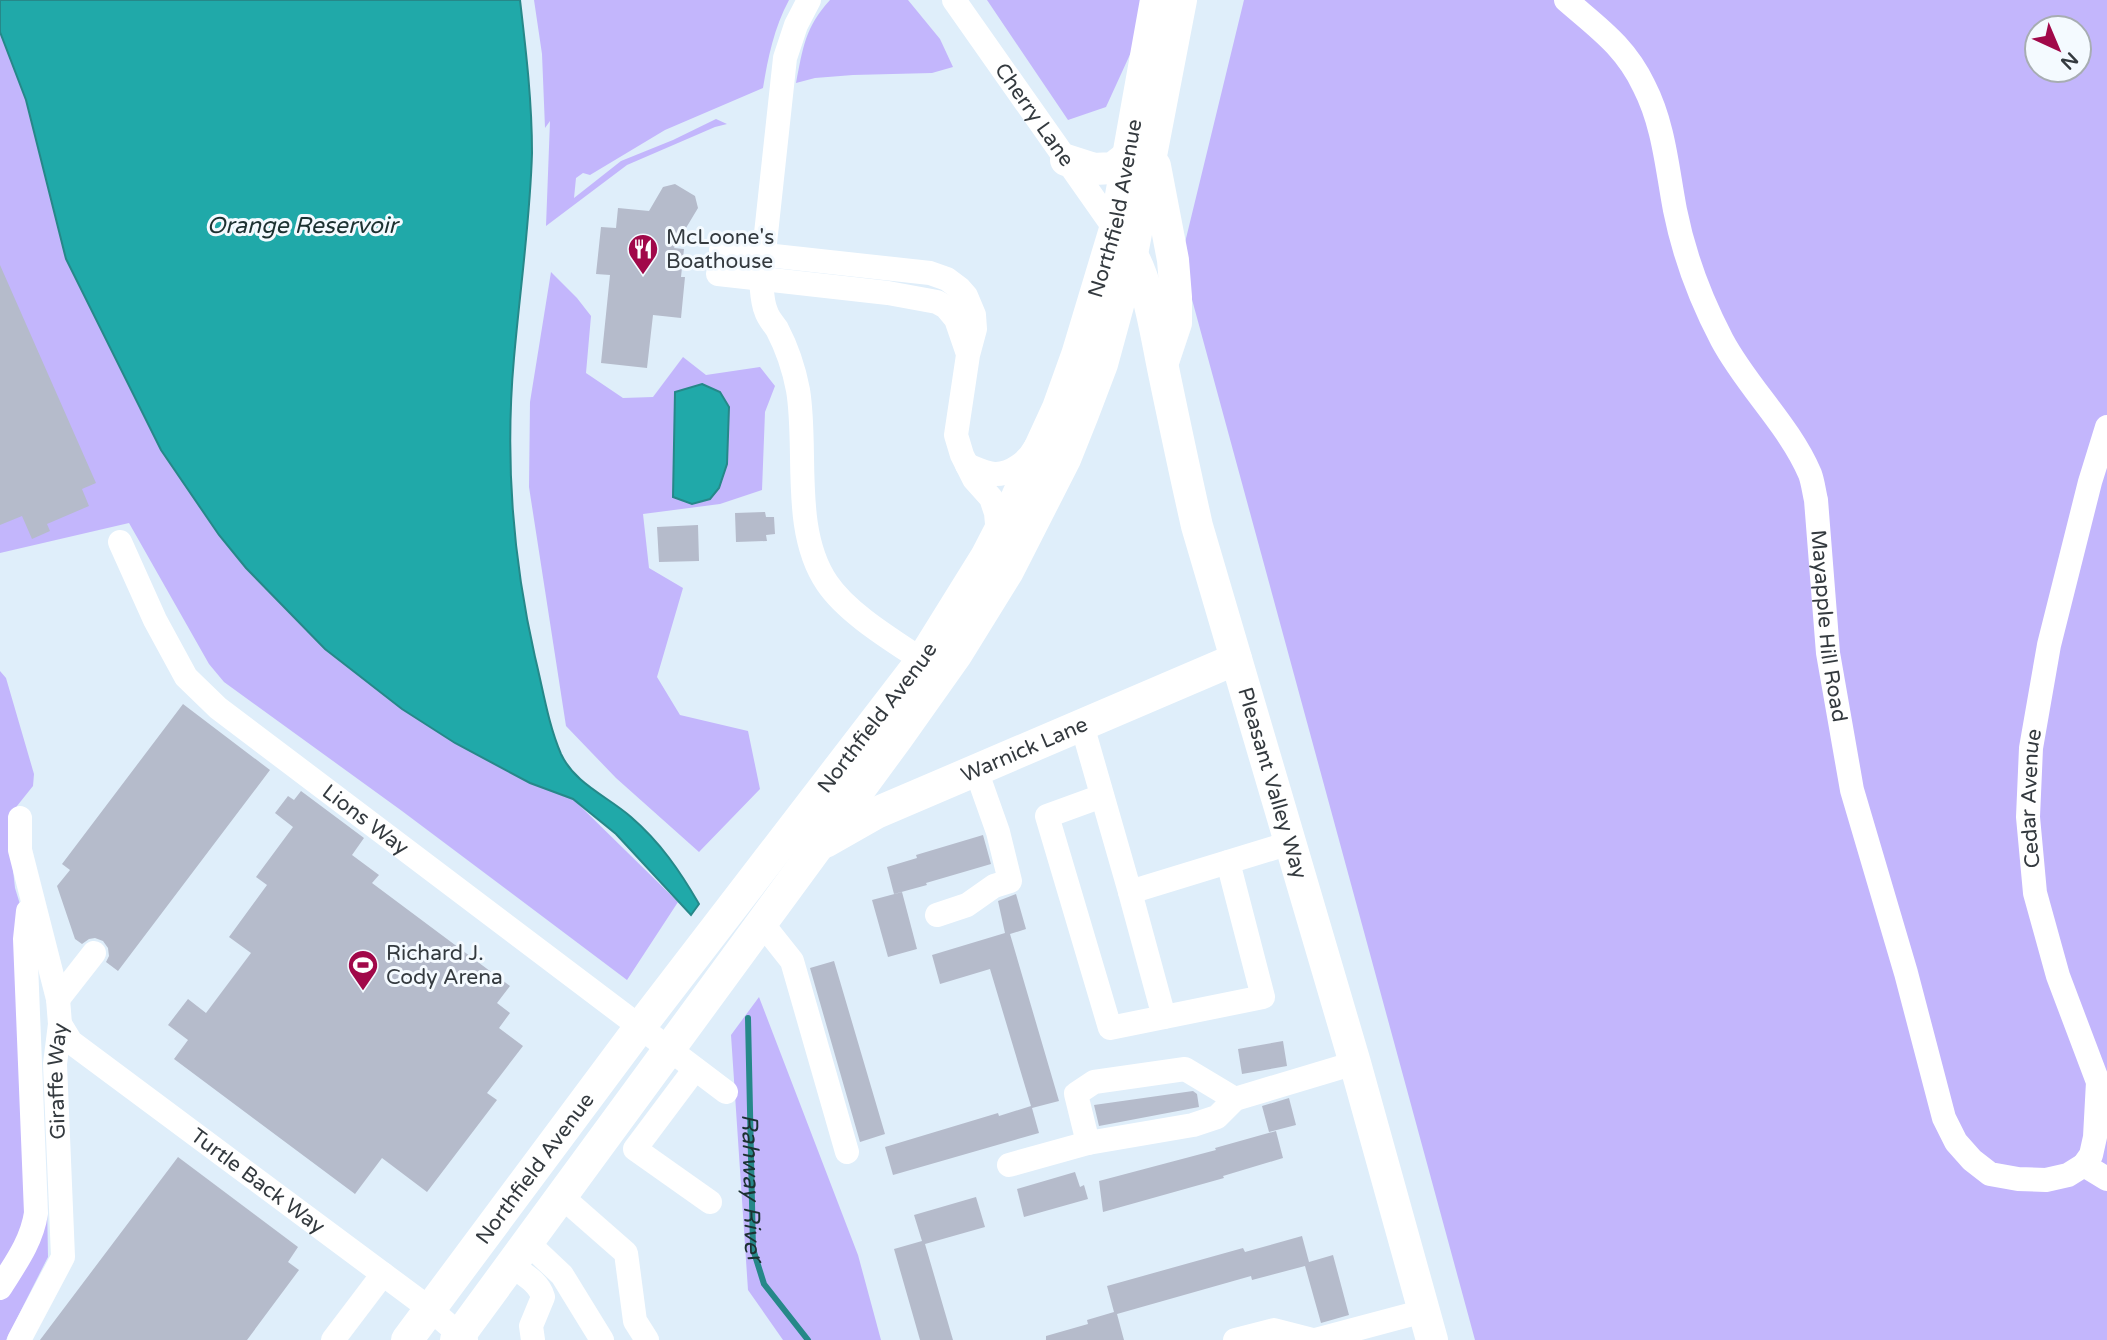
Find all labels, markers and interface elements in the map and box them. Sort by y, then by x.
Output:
north arrow [2023,14,2093,84]
text: N [2056,47,2082,74]
street label: Cherry Lane [989,58,1079,171]
street label: Northfield Avenue [1083,117,1147,301]
water label: Orange Reservoir [207,212,400,240]
place label: McLoone's Boathouse [666,225,774,274]
restaurant icon: McLoone's Boathouse [626,232,660,276]
street label: Mayapple Hill Road [1805,529,1852,724]
street label: Northfield Avenue [812,638,943,798]
street label: Pleasant Valley Way [1232,684,1312,882]
street label: Warnick Lane [958,712,1092,788]
street label: Cedar Avenue [2016,727,2047,869]
street label: Lions Way [317,779,413,861]
place label: Richard J. Cody Arena [386,941,503,990]
sports icon: Richard J. Cody Arena [346,948,380,992]
street label: Giraffe Way [43,1021,73,1140]
street label: Northfield Avenue [471,1088,600,1249]
water label: Rahway River [735,1114,770,1269]
street label: Turtle Back Way [186,1123,330,1239]

